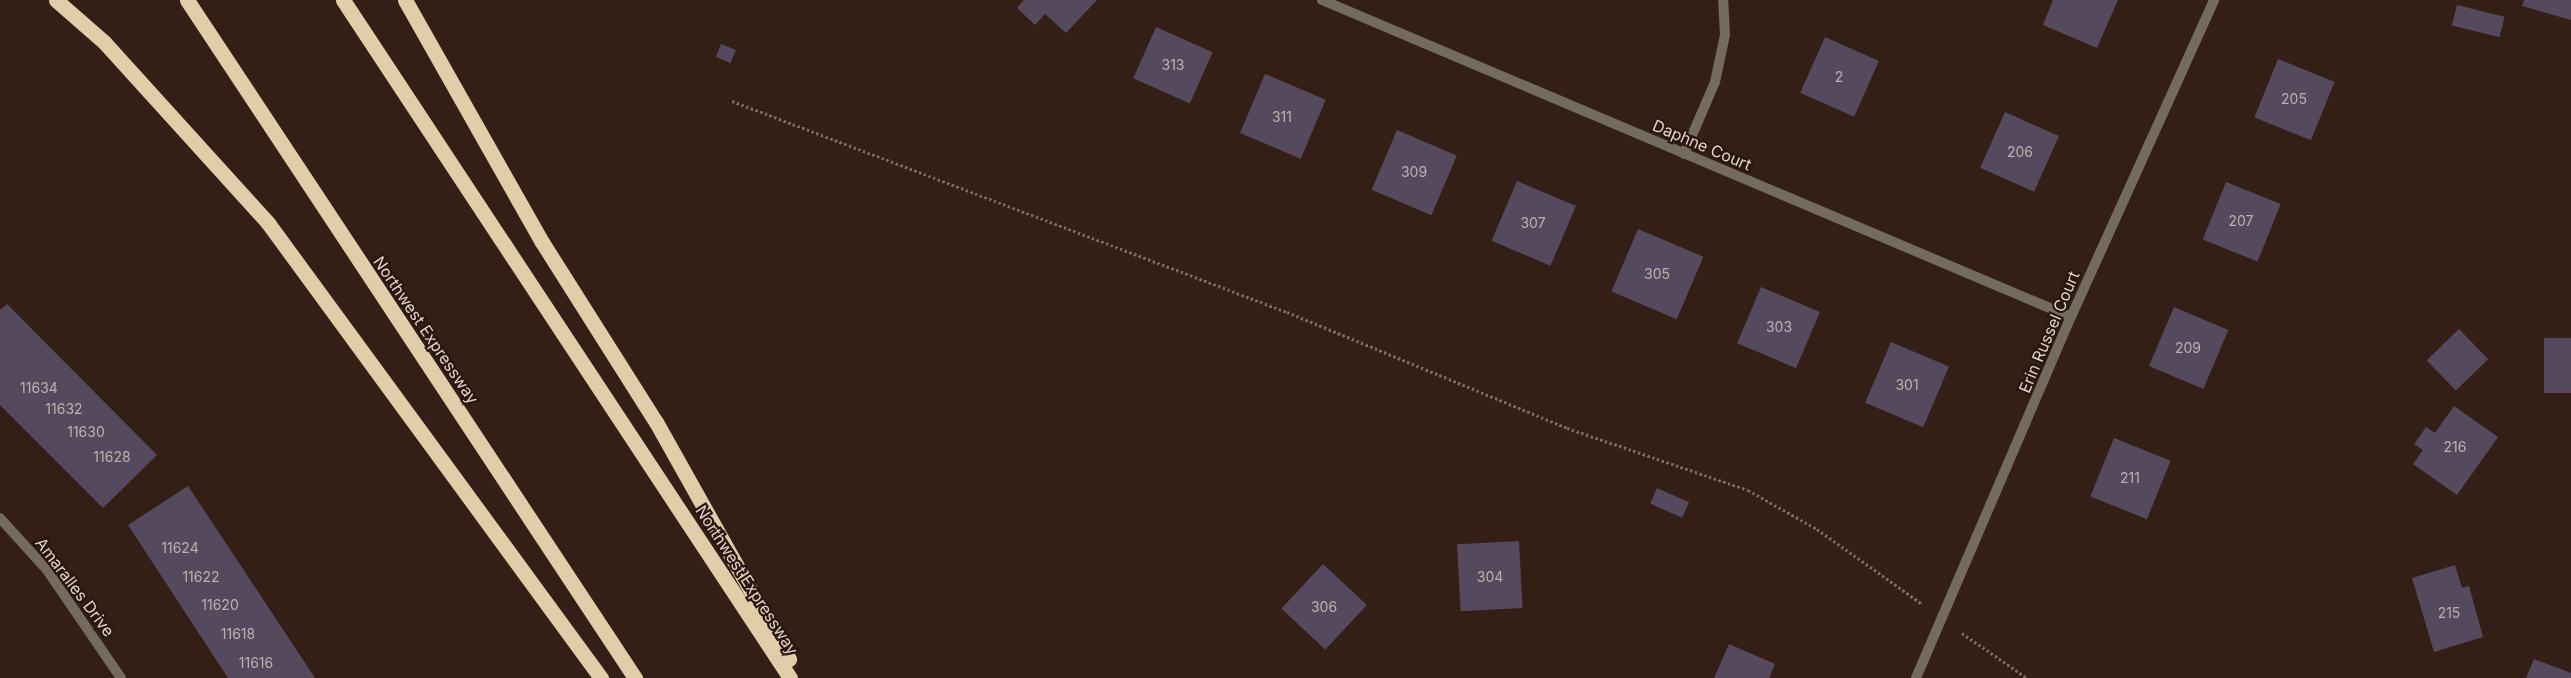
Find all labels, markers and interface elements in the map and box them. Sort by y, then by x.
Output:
house number: 313 [1162,57,1184,73]
house number: 2 [1835,69,1843,85]
house number: 205 [2281,91,2307,107]
house number: 311 [1272,109,1292,125]
street label: Daphne Court [1650,116,1754,174]
house number: 206 [2007,144,2033,160]
house number: 309 [1401,164,1427,180]
house number: 207 [2228,213,2254,229]
house number: 307 [1520,215,1546,231]
street label: Northwest Expressway [369,253,483,407]
house number: 305 [1644,266,1670,282]
street label: Erin Russel Court [2015,268,2083,396]
house number: 303 [1766,319,1792,335]
house number: 209 [2175,340,2201,356]
house number: 301 [1895,377,1919,393]
house number: 11634 [20,380,58,396]
house number: 11632 [45,401,83,417]
house number: 11630 [67,424,105,440]
house number: 216 [2444,439,2466,455]
house number: 11628 [93,449,131,465]
house number: 211 [2120,470,2140,486]
street label: Northwest Expressway [692,502,802,658]
street label: Amaralles Drive [32,534,118,640]
house number: 11624 [161,540,199,556]
house number: 11622 [182,569,220,585]
house number: 304 [1477,569,1503,585]
house number: 11620 [201,597,239,613]
house number: 306 [1311,599,1337,615]
house number: 215 [2438,605,2460,621]
house number: 11618 [221,626,255,642]
house number: 11616 [239,655,273,671]

